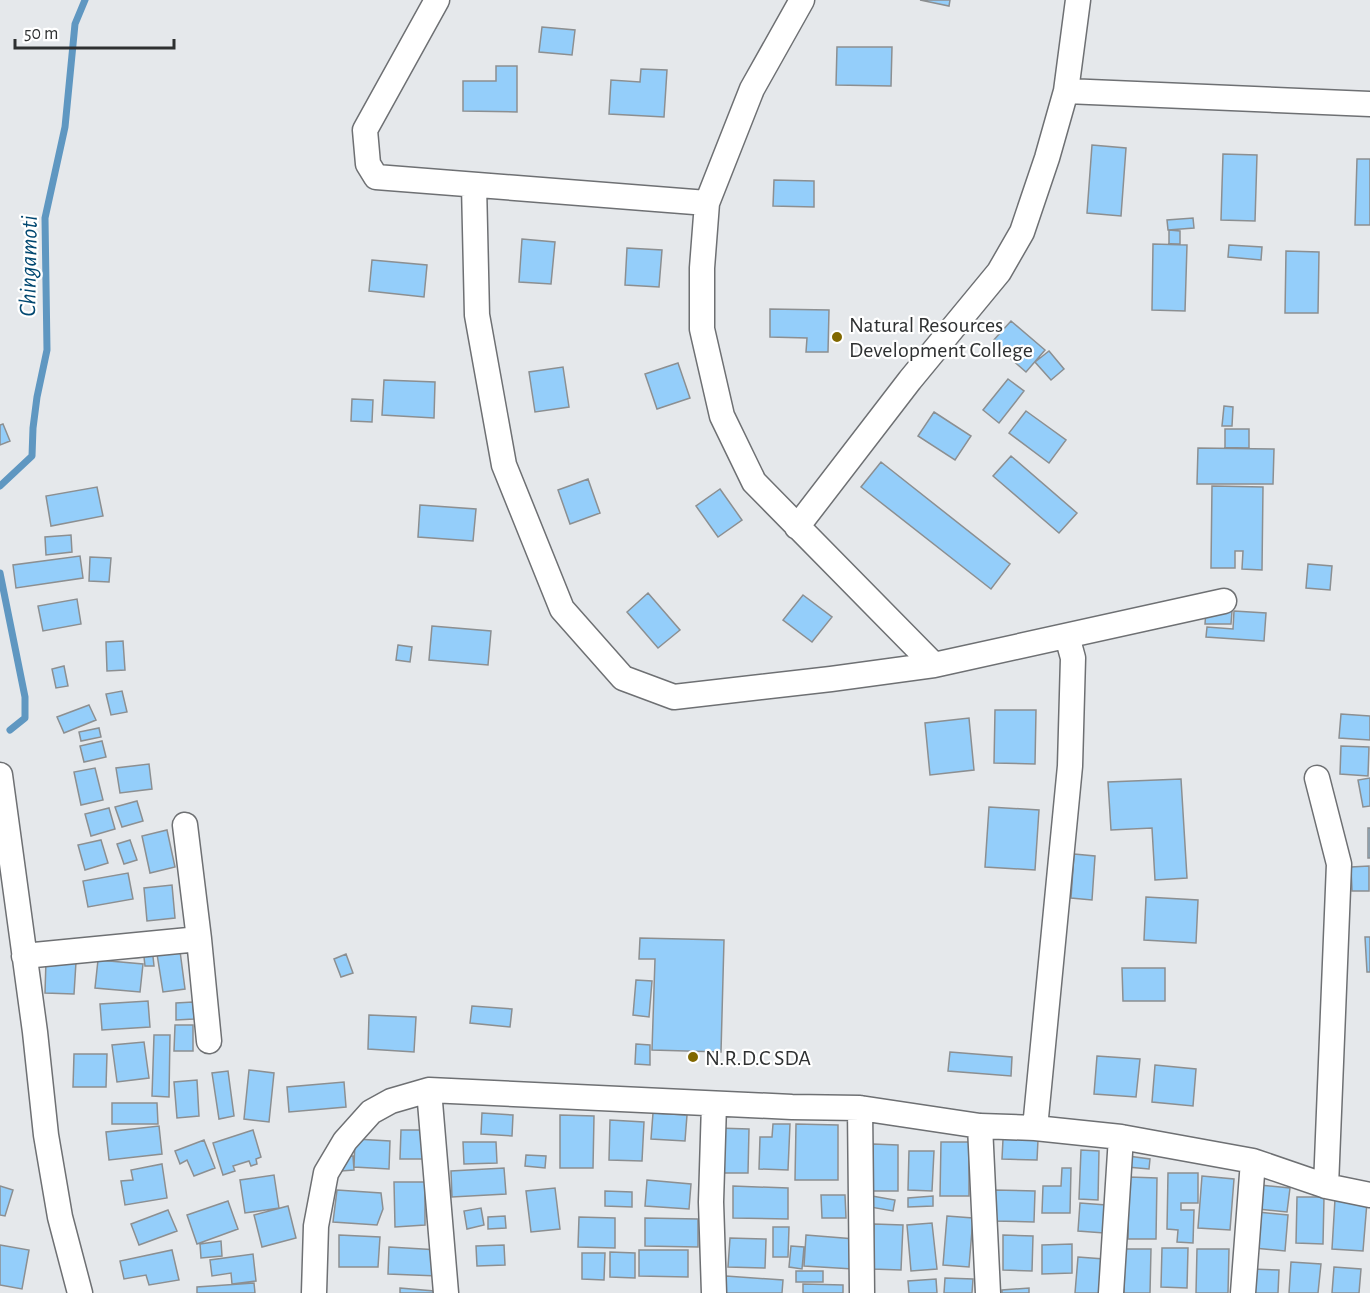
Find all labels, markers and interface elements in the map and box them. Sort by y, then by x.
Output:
scale bar [15,12,174,50]
text: 50 m [24,25,58,43]
water label: Chingamoti [16,215,42,317]
place label: Natural Resources Development College [849,314,1033,361]
marker: Natural Resources Development College [830,330,844,344]
place label: N.R.D.C SDA [705,1047,811,1069]
marker: N.R.D.C SDA [686,1050,700,1064]

